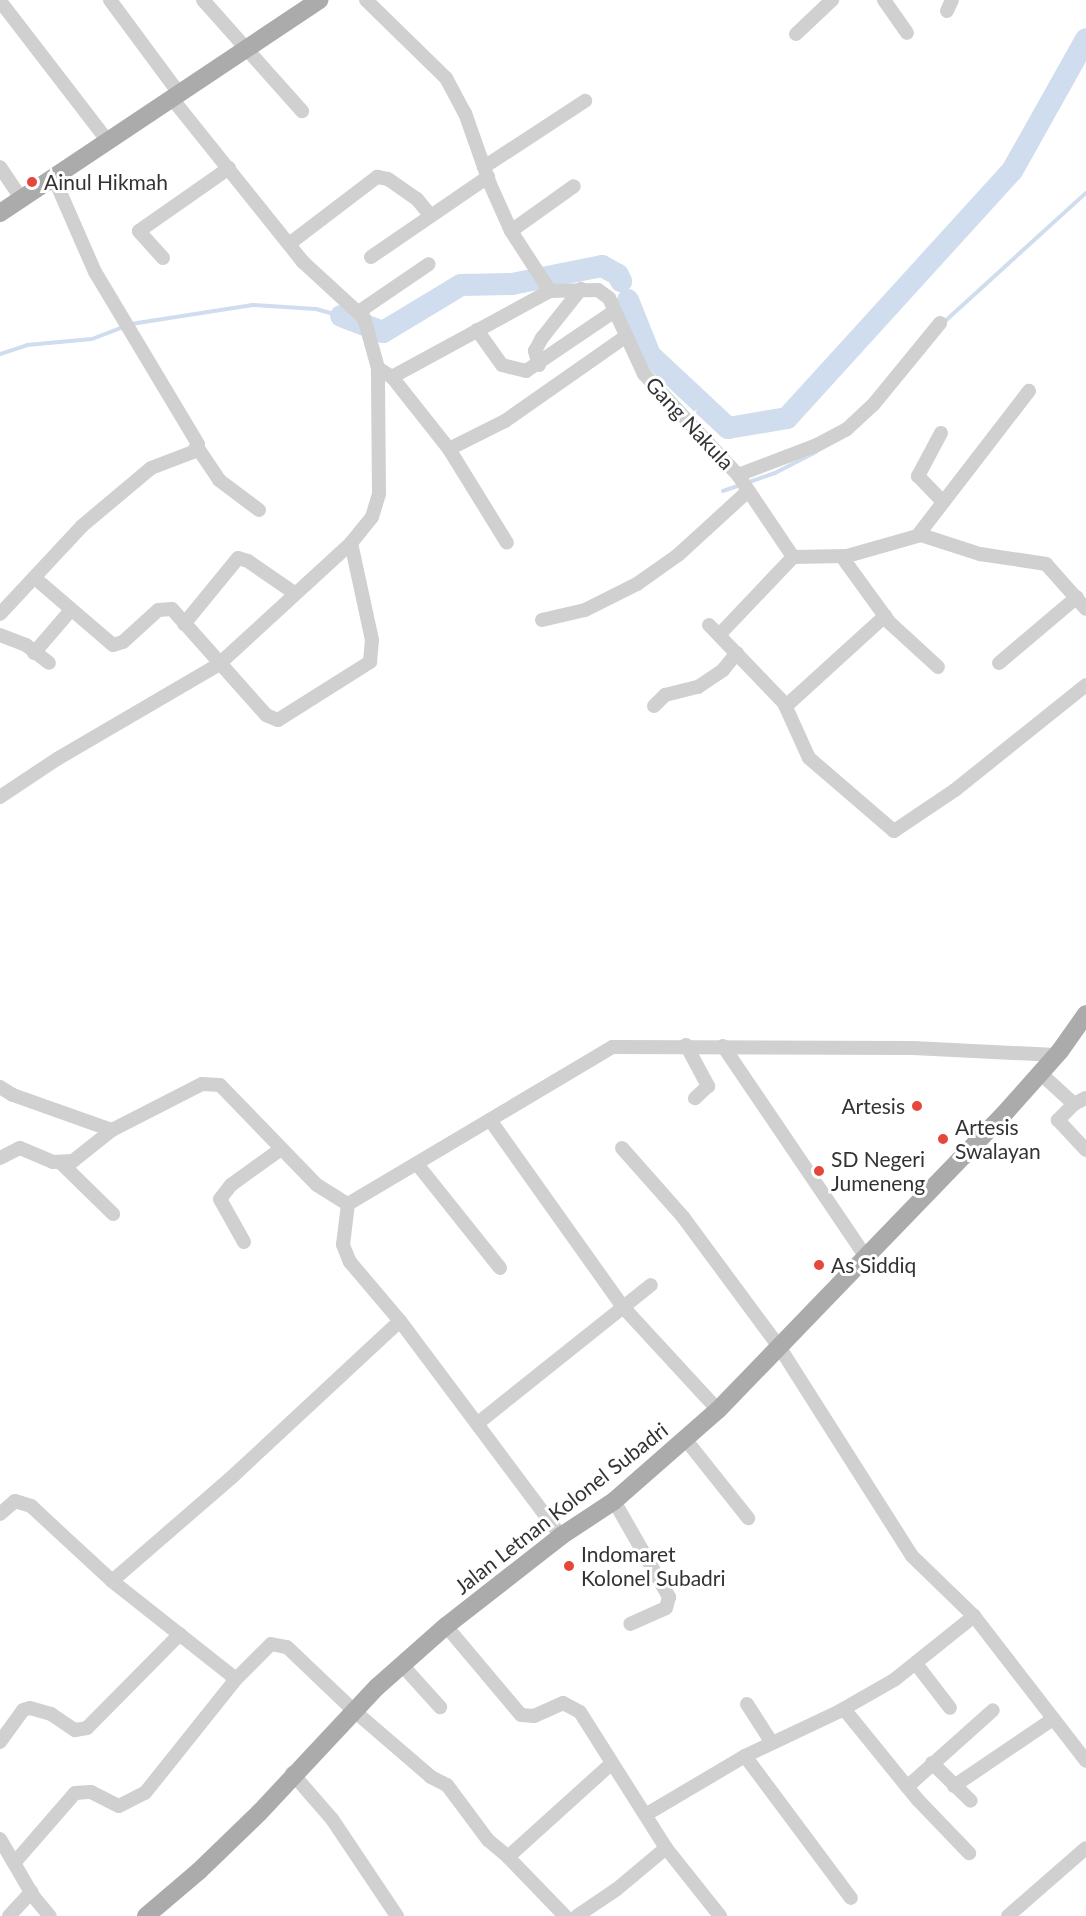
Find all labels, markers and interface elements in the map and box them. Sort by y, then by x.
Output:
place label: Ainul Hikmah [44,169,168,195]
marker: Ainul Hikmah [25,175,39,189]
street label: Gang Nakula [641,371,739,475]
place label: Artesis [841,1093,905,1119]
marker: Artesis [910,1099,924,1113]
place label: Artesis Swalayan [955,1114,1041,1164]
marker: Artesis Swalayan [936,1132,950,1146]
place label: SD Negeri Jumeneng [831,1146,925,1196]
marker: SD Negeri Jumeneng [812,1164,826,1178]
place label: As Siddiq [831,1252,916,1278]
marker: As Siddiq [812,1258,826,1272]
street label: Jalan Letnan Kolonel Subadri [449,1417,673,1599]
place label: Indomaret Kolonel Subadri [581,1541,726,1591]
marker: Indomaret Kolonel Subadri [562,1559,576,1573]

